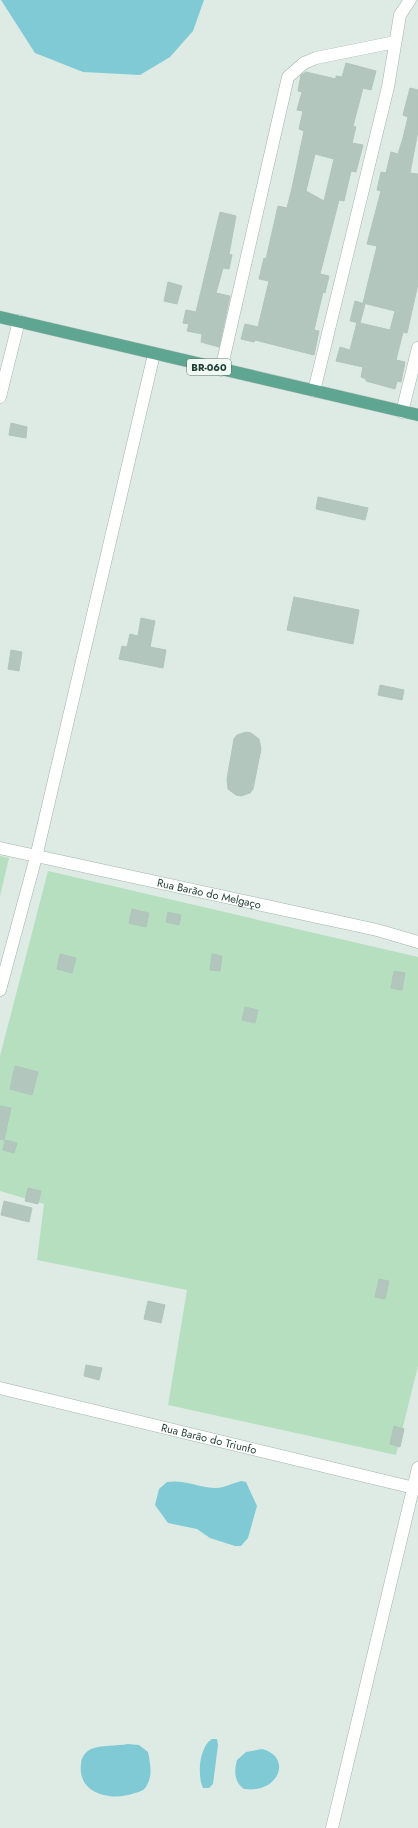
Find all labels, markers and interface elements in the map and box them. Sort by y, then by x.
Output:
road number: BR-060 [187,359,231,375]
street label: Rua Barão do Melgaço [156,874,263,913]
street label: Rua Barão do Triunfo [160,1419,258,1458]

